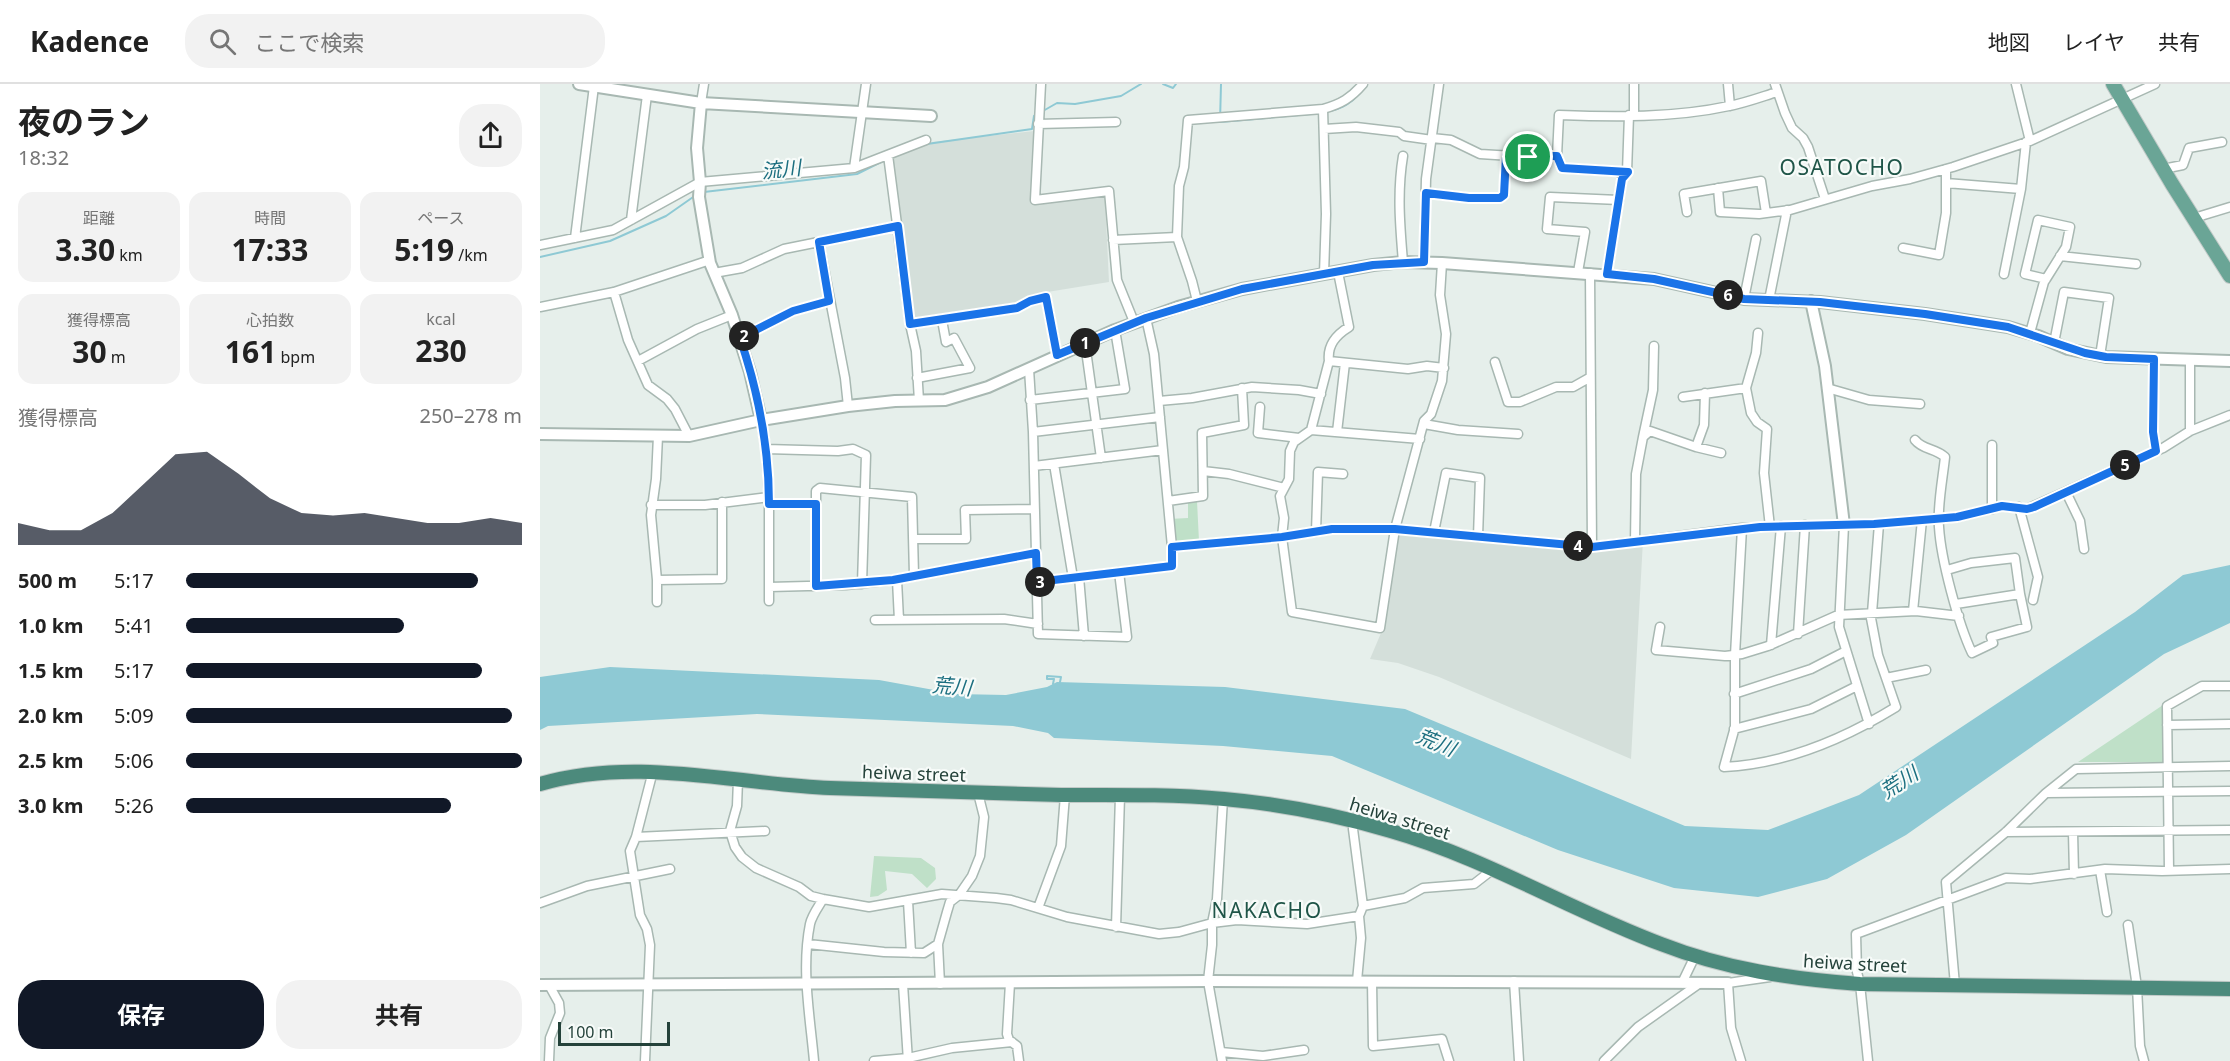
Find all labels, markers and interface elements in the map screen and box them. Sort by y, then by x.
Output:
search box [185,14,605,68]
text: Kadence [30,22,149,60]
icon: search [206,25,239,58]
text: ここで検索 [254,27,364,57]
text: 地図 [1988,28,2030,56]
text: レイヤ [2063,28,2125,56]
text: 共有 [2158,28,2200,56]
text: 夜のラン [18,99,150,144]
button: share [459,104,522,167]
pin [1502,131,1553,182]
icon: arrive [1511,140,1544,173]
text: 18:32 [18,144,69,171]
water label: 流川 [760,153,804,185]
district label: OSATOCHO [1780,153,1904,181]
text: 距離 [83,207,115,229]
text: 時間 [254,207,286,229]
text: ペース [417,207,465,229]
text: 3.30 [55,229,115,270]
text: 17:33 [231,229,309,270]
text: 5:19 [394,229,454,270]
text: km [115,244,143,266]
text: /km [454,244,488,266]
pin: 6 [1713,280,1743,310]
text: 6 [1723,284,1733,306]
text: kcal [426,308,456,330]
text: 獲得標高 [67,309,131,331]
text: 心拍数 [246,309,294,331]
pin: 2 [729,321,759,351]
text: 2 [739,325,749,347]
pin: 1 [1070,328,1100,358]
text: 230 [415,330,467,371]
text: 30 [72,331,107,372]
text: 161 [225,331,276,372]
text: 1 [1080,332,1090,354]
text: m [107,346,126,368]
text: bpm [276,346,315,368]
text: 250–278 m [419,402,522,429]
text: 獲得標高 [18,404,98,431]
pin: 5 [2110,450,2140,480]
text: 5 [2120,454,2130,476]
pin: 4 [1563,531,1593,561]
text: 4 [1573,535,1583,557]
text: 500 m [18,567,77,594]
text: 5:17 [114,567,154,594]
pin: 3 [1025,567,1055,597]
text: 3 [1035,571,1045,593]
text: 1.0 km [18,612,84,639]
text: 5:41 [114,612,154,639]
text: 1.5 km [18,657,84,684]
text: 5:17 [114,657,154,684]
water label: 荒川 [931,671,975,701]
text: 2.0 km [18,702,84,729]
text: 5:09 [114,702,154,729]
water label: 荒川 [1412,722,1461,763]
text: 2.5 km [18,747,84,774]
text: 5:06 [114,747,154,774]
street label: heiwa street [862,759,967,787]
water label: 荒川 [1875,759,1925,804]
street label: heiwa street [1347,791,1454,845]
text: 3.0 km [18,792,84,819]
text: 5:26 [114,792,154,819]
district label: NAKACHO [1211,896,1323,924]
street label: heiwa street [1803,948,1908,978]
button: 保存 [18,980,264,1049]
button: 共有 [276,980,522,1049]
scale bar [558,1019,670,1046]
text: 100 m [567,1021,614,1043]

